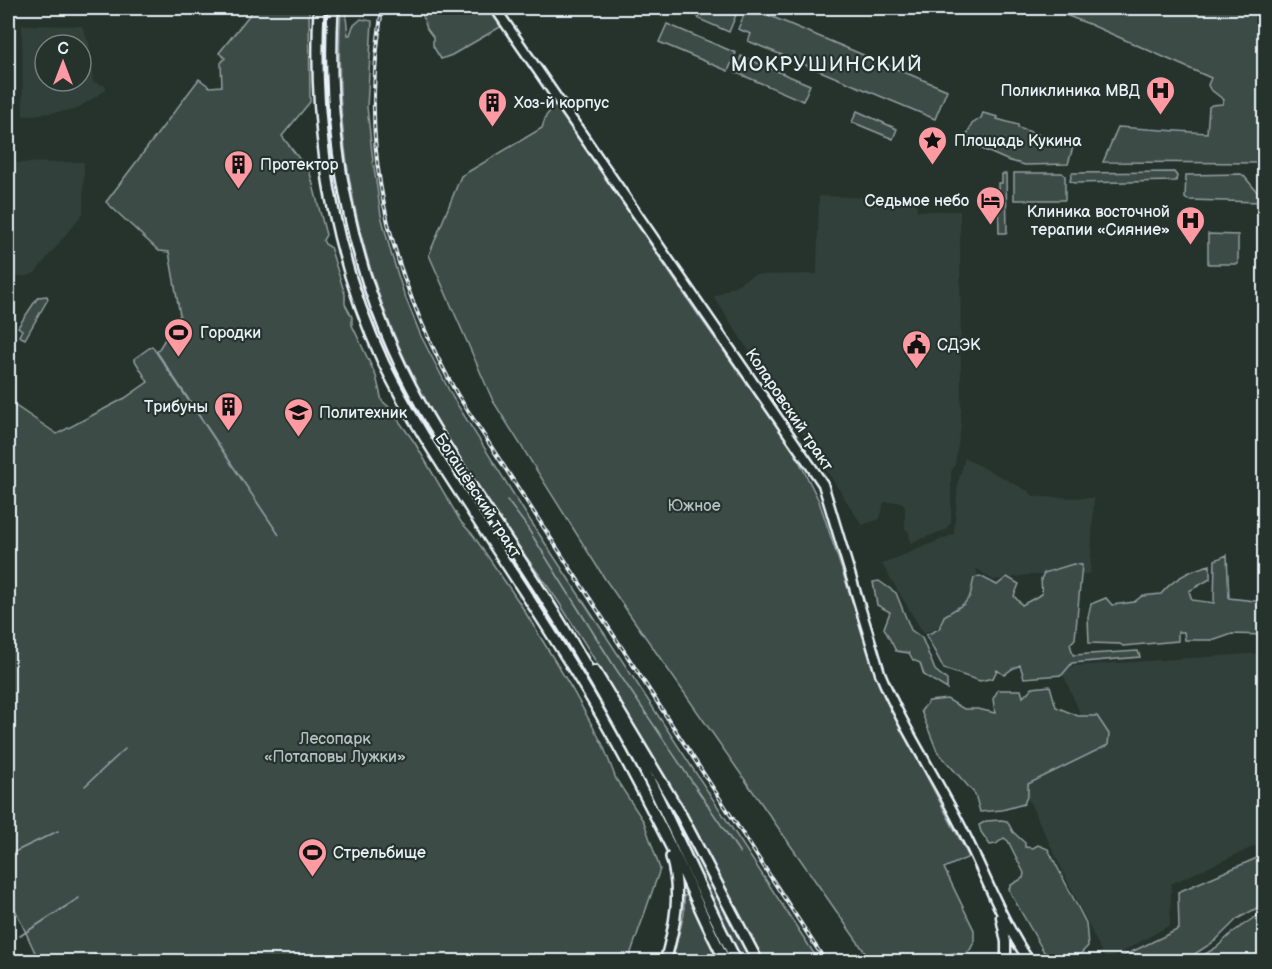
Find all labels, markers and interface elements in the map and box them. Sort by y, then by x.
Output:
north arrow [33,33,93,93]
text: С [57,40,69,59]
district label: МОКРУШИНСКИЙ [731,53,923,77]
hospital icon: Поликлиника МВД [1145,74,1177,116]
place label: Поликлиника МВД [1000,82,1140,101]
building icon: Хоз-й корпус [477,86,509,128]
place label: Хоз-й корпус [514,94,609,113]
place icon: Площадь Кукина [917,124,949,166]
place label: Площадь Кукина [954,132,1082,151]
building icon: Протектор [223,148,255,190]
place label: Протектор [260,156,338,175]
hotel icon: Седьмое небо [974,184,1006,226]
place label: Седьмое небо [864,192,969,211]
place label: Клиника восточной терапии «Сияние» [1027,203,1170,240]
hospital icon: Клиника восточной терапии «Сияние» [1175,204,1207,246]
sports icon: Городки [163,316,195,358]
place label: Городки [200,324,261,343]
public building icon: СДЭК [900,328,932,370]
place label: СДЭК [937,336,981,355]
street label: Коларовский тракт [741,345,837,475]
building icon: Трибуны [213,390,245,432]
school or university icon: Политехник [282,396,314,438]
place label: Трибуны [144,398,208,417]
place label: Политехник [319,404,408,423]
street label: Богашёвский тракт [430,430,525,562]
park label: Южное [667,497,721,516]
park label: Лесопарк «Потаповы Лужки» [264,730,406,767]
sports icon: Стрельбище [296,836,328,878]
place label: Стрельбище [333,844,426,863]

